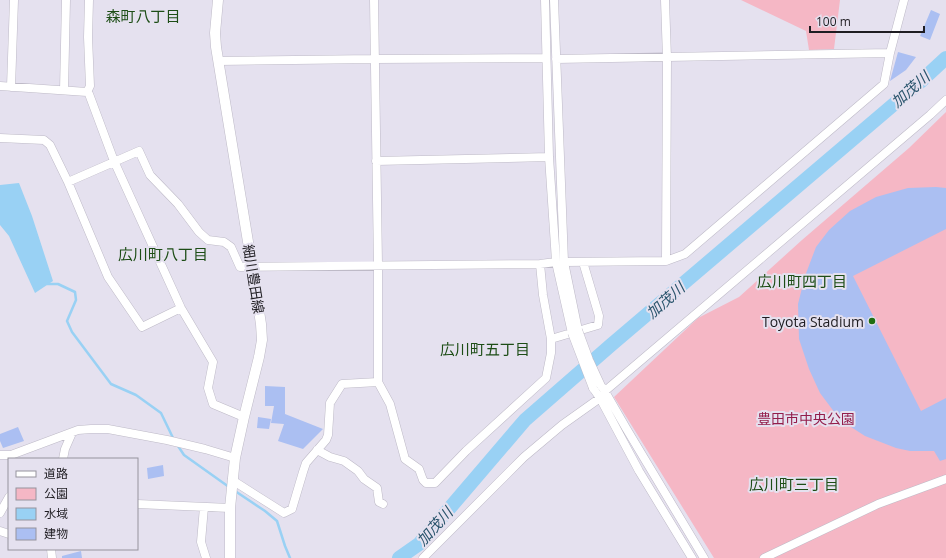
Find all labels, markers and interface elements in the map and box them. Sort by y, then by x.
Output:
district label: 森町八丁目 [105,6,181,26]
scale bar [810,8,924,34]
text: 100 m [816,13,851,30]
water label: 加茂川 [886,65,935,111]
street label: 細川豊田線 [239,243,269,315]
district label: 広川町八丁目 [118,244,208,264]
district label: 広川町四丁目 [757,271,847,291]
water label: 加茂川 [641,276,690,322]
place label: Toyota Stadium [762,312,864,331]
marker: Toyota Stadium [867,316,877,326]
district label: 広川町五丁目 [440,339,530,359]
park label: 豊田市中央公園 [757,409,855,428]
legend [8,458,138,550]
text: 道路 [44,465,68,482]
district label: 広川町三丁目 [749,474,839,494]
text: 公園 [44,485,68,502]
water label: 加茂川 [412,501,458,549]
text: 水域 [44,505,68,522]
text: 建物 [44,525,68,542]

